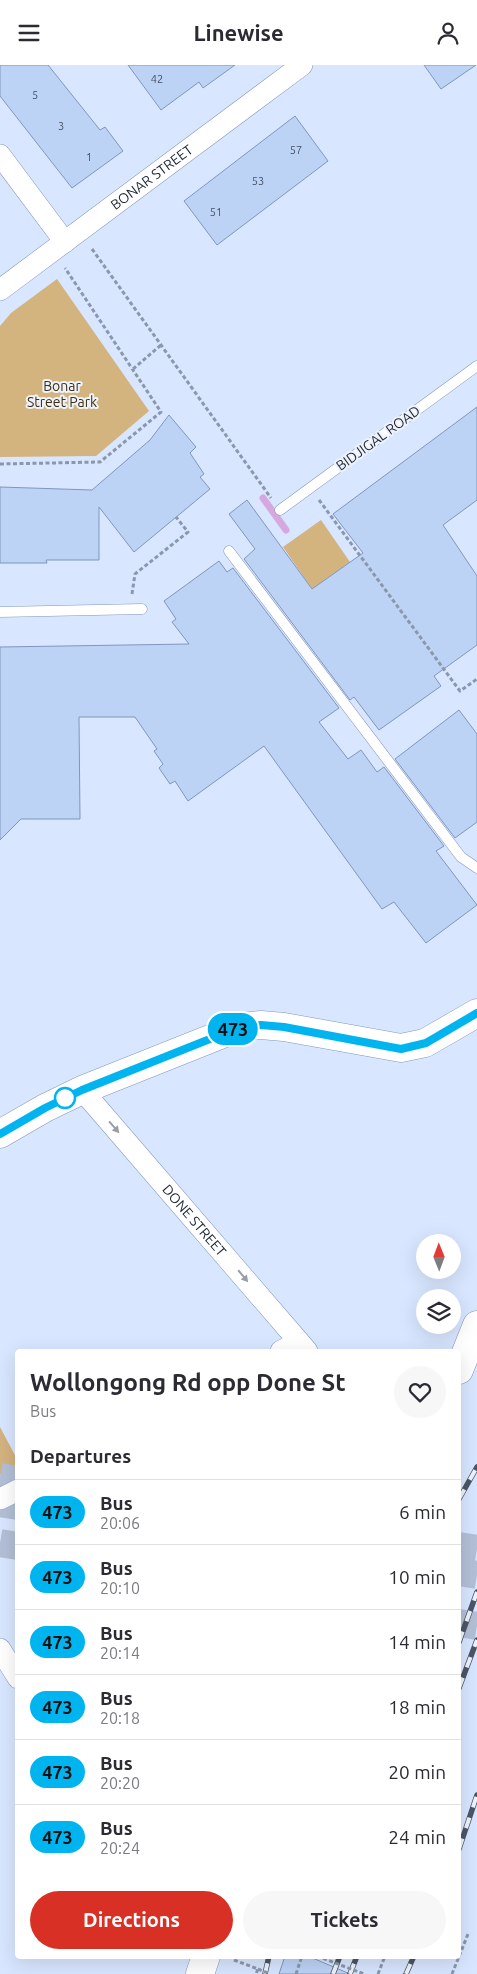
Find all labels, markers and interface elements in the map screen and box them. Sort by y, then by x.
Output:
icon: menu [15,19,43,47]
icon: person [434,19,462,47]
text: Linewise [193,20,284,45]
house number: 42 [151,73,163,85]
house number: 5 [32,89,38,101]
house number: 3 [58,120,64,132]
street label: BONAR STREET [107,141,196,213]
house number: 57 [290,144,302,156]
house number: 1 [86,151,92,163]
house number: 53 [252,175,264,187]
house number: 51 [210,206,222,218]
park label: Bonar Street Park [27,378,97,410]
street label: BIDJIGAL ROAD [333,402,423,474]
line badge: 473 [204,1013,262,1045]
text: 473 [218,1019,248,1039]
unlabelled marker [54,1087,76,1109]
one-way arrow [109,1120,120,1133]
street label: DONE STREET [159,1181,230,1259]
north arrow [416,1234,461,1279]
map controls [416,1234,461,1334]
one-way arrow [238,1269,249,1282]
button: layers [416,1289,461,1334]
button: heart [394,1366,446,1418]
text: Wollongong Rd opp Done St [30,1369,346,1396]
text: Bus [30,1402,56,1420]
text: Departures [30,1445,131,1467]
text: Bus [100,1492,133,1514]
text: 6 min [399,1501,446,1523]
text: 473 [42,1502,73,1522]
text: 20:06 [100,1514,140,1532]
text: Bus [100,1557,133,1579]
text: 10 min [388,1566,446,1588]
text: 473 [42,1567,73,1587]
text: 20:10 [100,1579,140,1597]
text: Bus [100,1622,133,1644]
text: 14 min [388,1631,446,1653]
text: 473 [42,1632,73,1652]
text: 20:14 [100,1644,140,1662]
text: Bus [100,1687,133,1709]
text: 18 min [388,1696,446,1718]
text: 473 [42,1697,73,1717]
text: 20:18 [100,1709,140,1727]
text: Bus [100,1752,133,1774]
text: 20 min [388,1761,446,1783]
text: 473 [42,1762,73,1782]
text: 20:20 [100,1774,140,1792]
text: Bus [100,1817,133,1839]
text: 24 min [388,1826,446,1848]
text: 473 [42,1827,73,1847]
text: 20:24 [100,1839,140,1857]
button: Directions [30,1891,233,1949]
button: Tickets [243,1891,446,1949]

